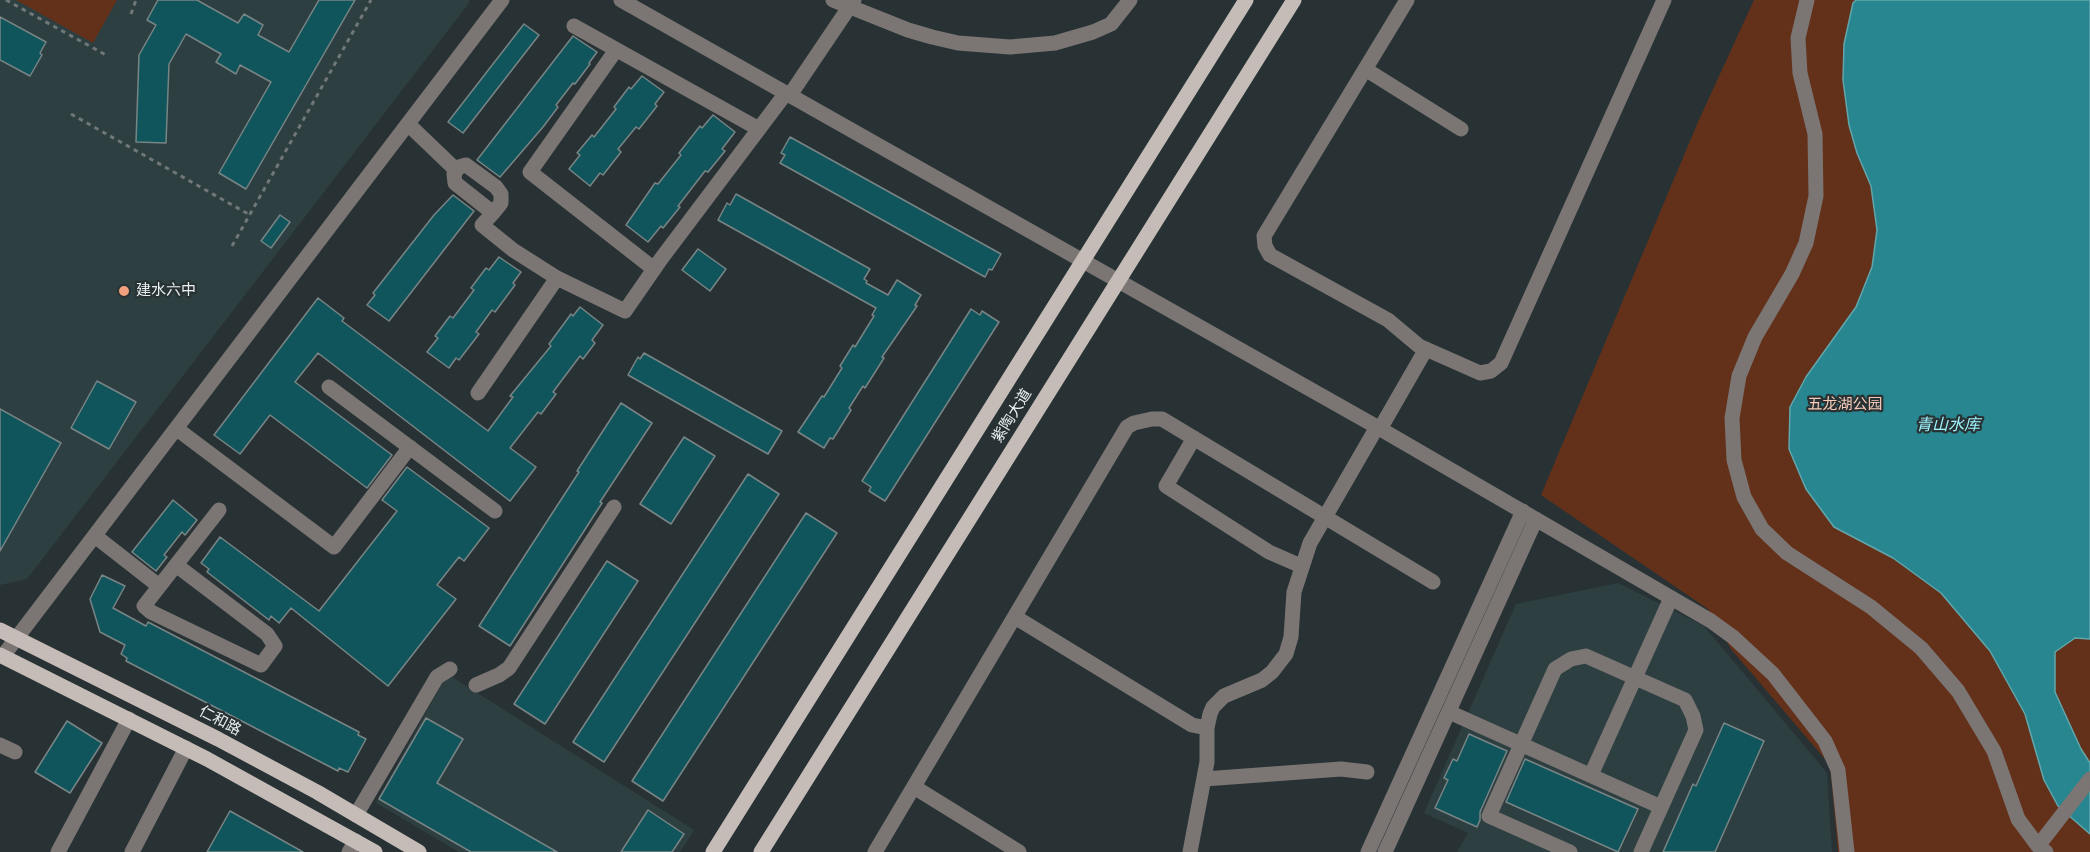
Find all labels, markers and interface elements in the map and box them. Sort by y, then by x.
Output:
place label: 建水六中 [136,282,196,300]
marker: 建水六中 [117,284,131,298]
street label: 紫陶大道 [988,386,1036,446]
park label: 五龙湖公园 [1808,396,1882,414]
water label: 青山水库 [1916,415,1980,435]
street label: 仁和路 [196,702,244,740]

